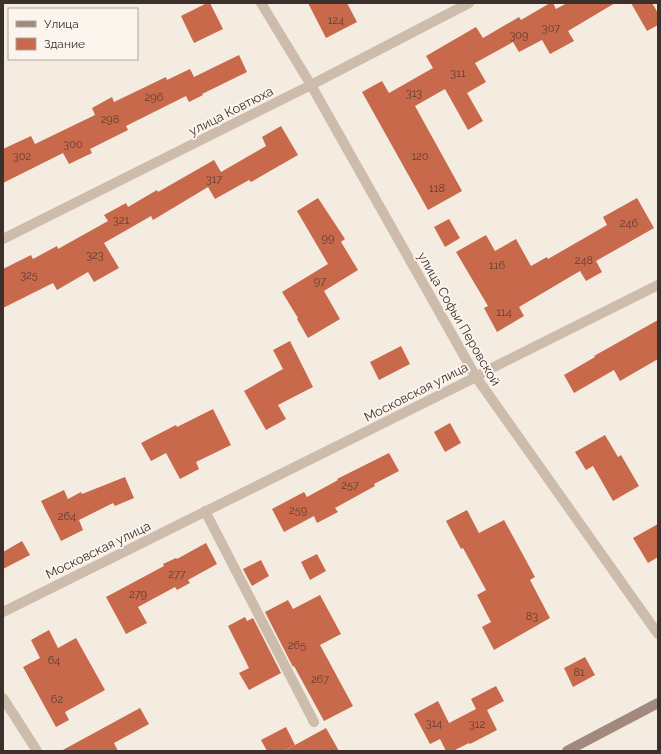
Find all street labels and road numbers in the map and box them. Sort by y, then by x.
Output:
street label: улица Ковтюха [186,83,276,139]
street label: улица Софьи Перовской [415,250,503,388]
street label: Московская улица [361,359,471,425]
street label: Московская улица [43,518,153,582]

